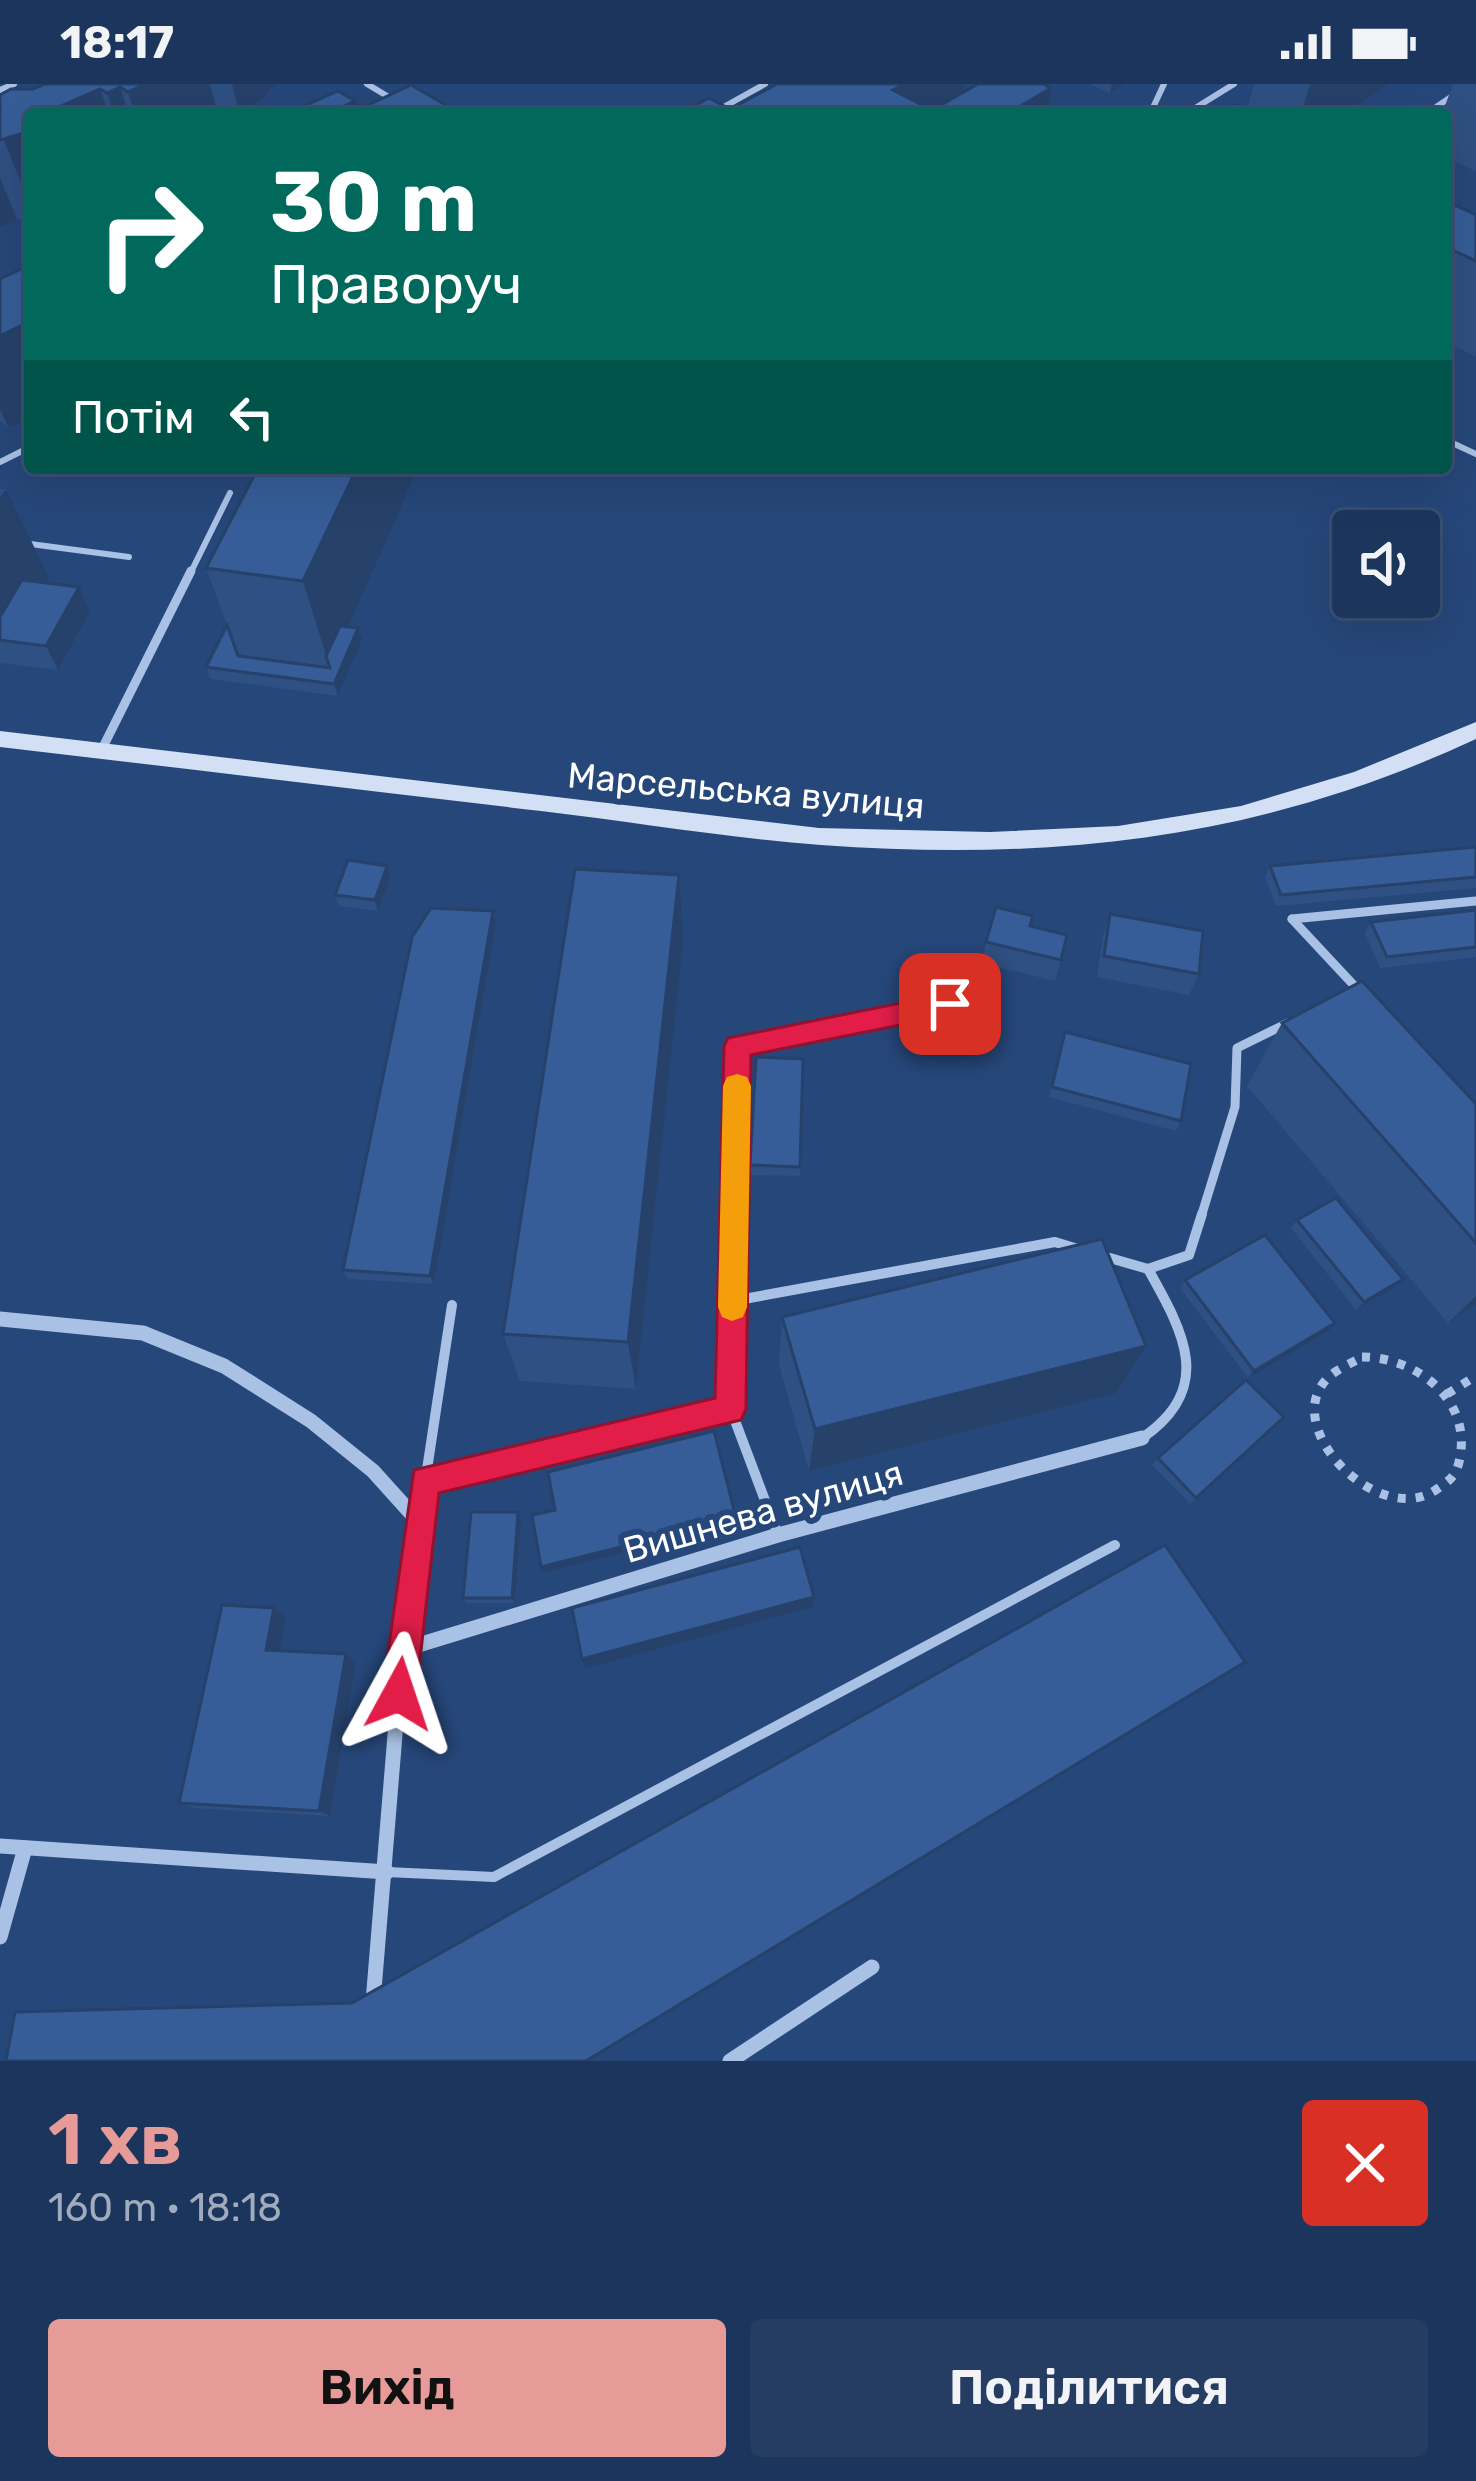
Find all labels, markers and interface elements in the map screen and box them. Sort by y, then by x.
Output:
text: 18:17 [60,16,174,69]
text: 30 m [270,152,477,252]
icon: right [72,156,228,312]
text: Праворуч [270,253,522,317]
icon: left [219,384,285,450]
text: Потім [72,391,195,444]
map controls [1332,510,1440,618]
button: sound [1332,510,1440,618]
street label: Марсельська вулиця [566,753,926,828]
pin [899,953,1001,1055]
icon: arrive [917,971,983,1037]
street label: Вишнева вулиця [618,1451,908,1572]
position arrow [336,1631,462,1757]
text: 1 хв [48,2097,183,2182]
button: close [1302,2100,1428,2226]
text: 160 m · 18:18 [48,2185,282,2231]
button: Вихід [48,2319,726,2457]
button: Поділитися [750,2319,1428,2457]

